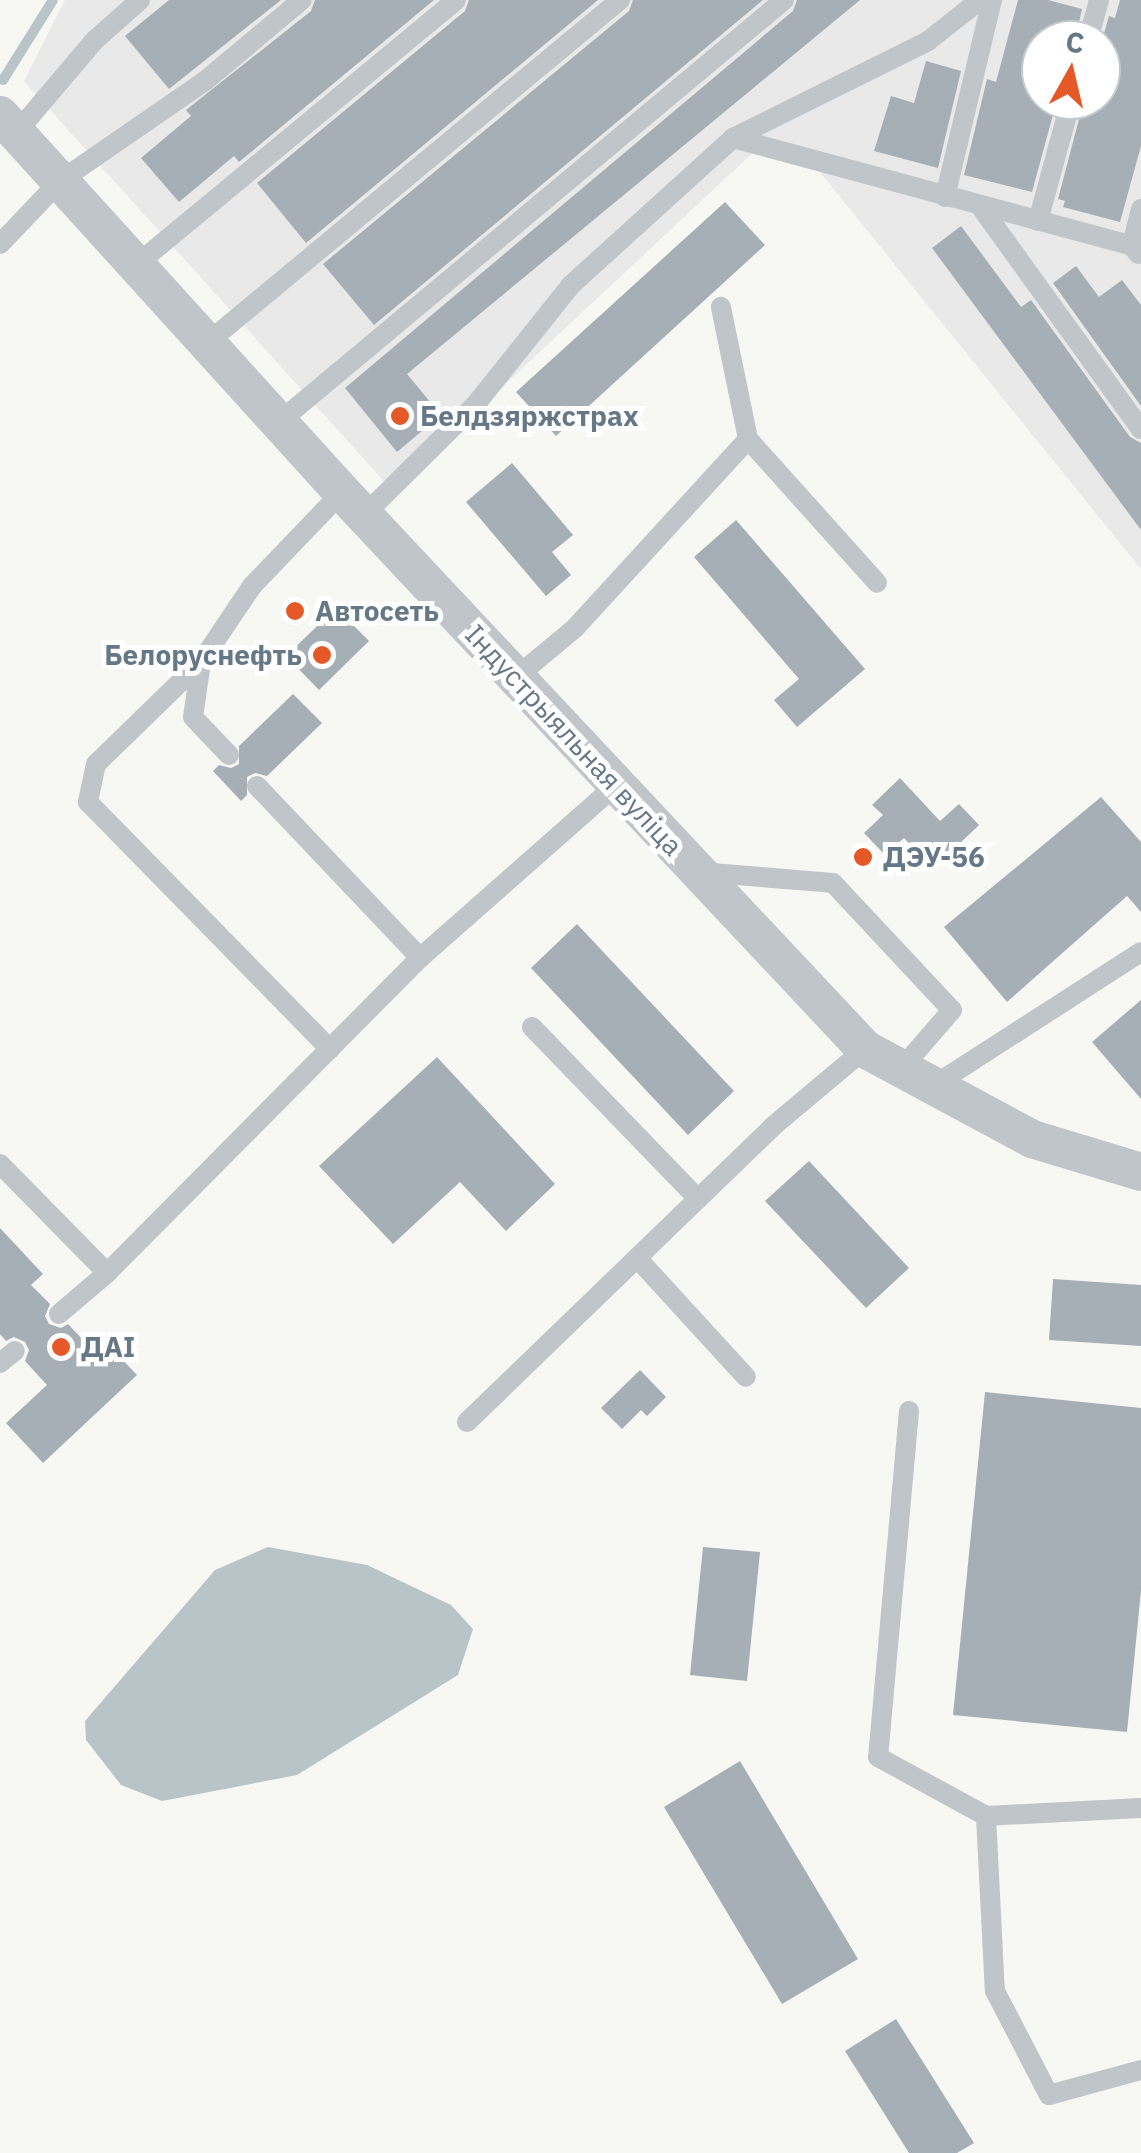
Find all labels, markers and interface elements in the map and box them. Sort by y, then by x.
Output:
north arrow [1021,20,1121,120]
text: С [1063,22,1087,61]
place label: Белдзяржстрах [420,399,639,433]
marker: Белдзяржстрах [389,405,411,427]
place label: Автосеть [315,594,439,628]
marker: Автосеть [284,600,306,622]
street label: Індустрыяльная вуліца [458,618,690,862]
place label: Белоруснефть [104,638,302,672]
marker: Белоруснефть [311,644,333,666]
place label: ДЭУ-56 [883,840,985,874]
marker: ДЭУ-56 [852,846,874,868]
place label: ДАІ [81,1330,135,1364]
marker: ДАІ [50,1336,72,1358]

